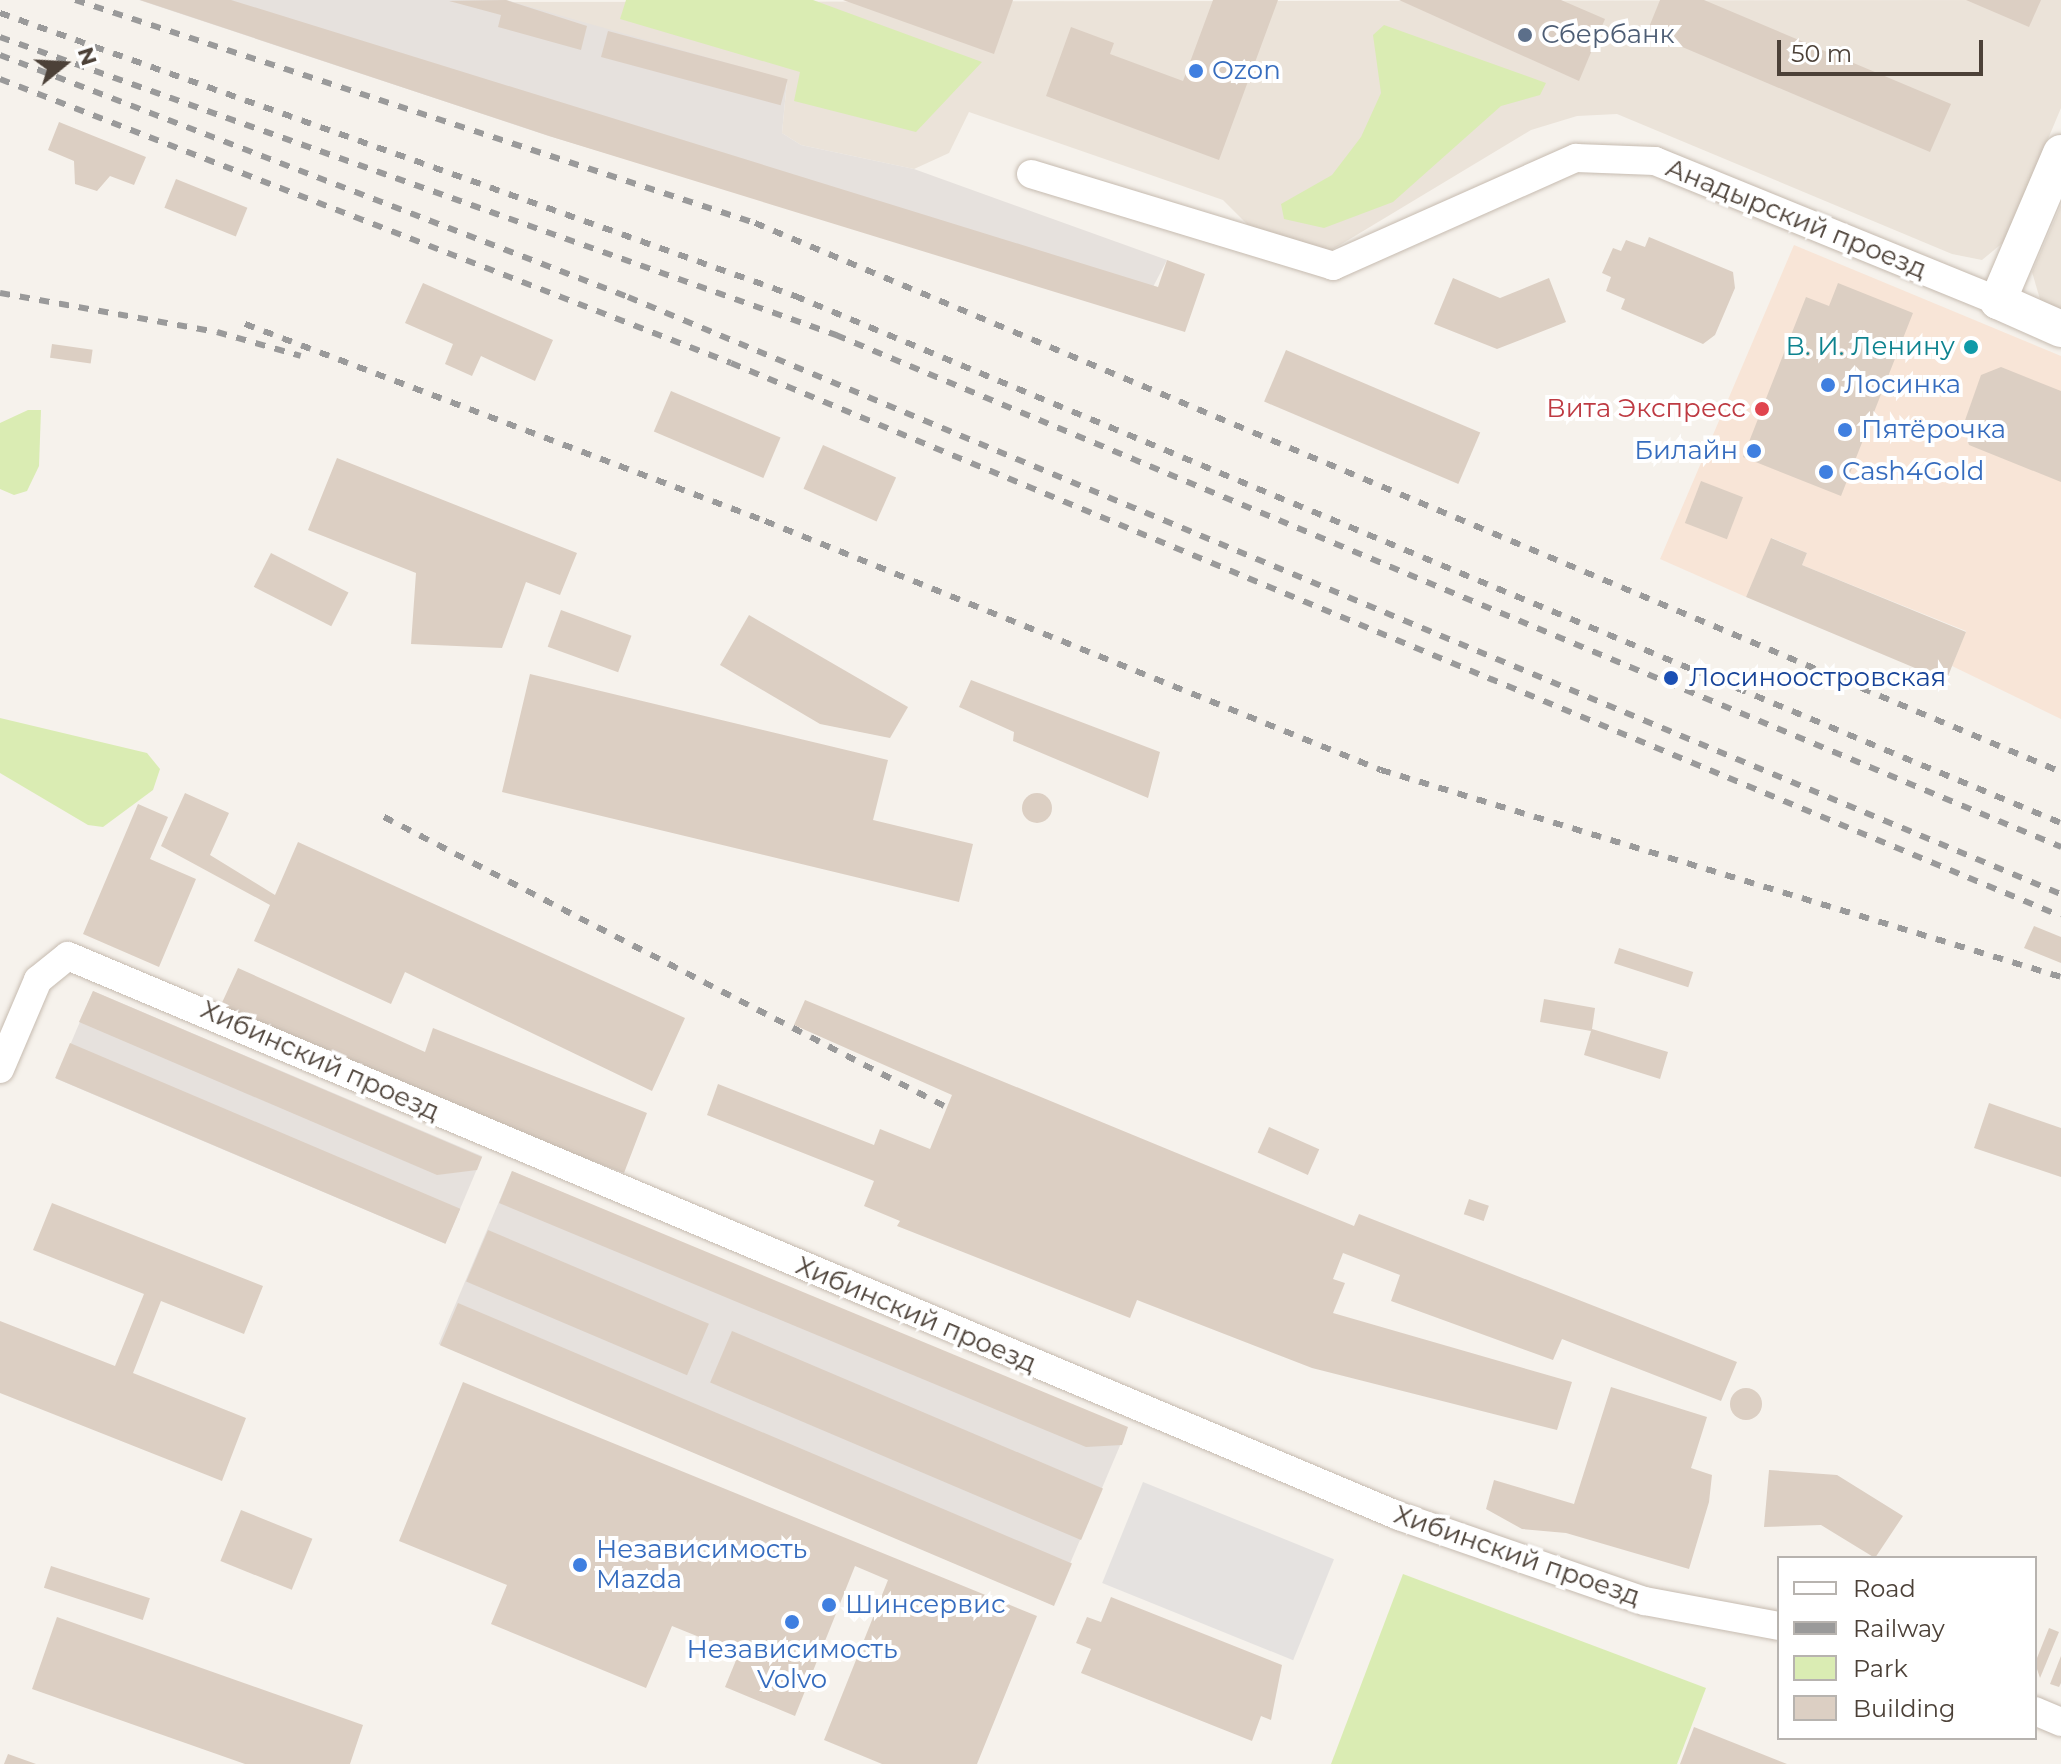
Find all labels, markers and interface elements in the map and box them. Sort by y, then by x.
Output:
place label: Сбербанк [1541,19,1675,51]
north arrow [24,24,104,104]
scale bar [1781,24,1987,74]
marker: Сбербанк [1516,26,1534,44]
text: 50 m [1791,39,1852,68]
text: N [72,44,103,69]
place label: Ozon [1212,55,1281,87]
marker: Ozon [1187,62,1205,80]
street label: Анадырский проезд [1661,152,1931,286]
place label: В. И. Ленину [1785,331,1955,363]
marker: В. И. Ленину [1962,338,1980,356]
place label: Лосинка [1844,369,1961,401]
marker: Лосинка [1819,376,1837,394]
place label: Вита Экспресс [1546,393,1746,425]
marker: Вита Экспресс [1753,400,1771,418]
place label: Пятёрочка [1861,414,2006,446]
marker: Пятёрочка [1836,421,1854,439]
place label: Билайн [1634,435,1738,467]
marker: Билайн [1745,442,1763,460]
place label: Cash4Gold [1842,456,1984,488]
marker: Cash4Gold [1817,463,1835,481]
place label: Лосиноостровская [1689,662,1946,694]
marker: Лосиноостровская [1660,667,1682,689]
street label: Хибинский проезд [196,994,444,1128]
street label: Хибинский проезд [791,1250,1041,1380]
street label: Хибинский проезд [1390,1499,1644,1613]
place label: Независимость Mazda [596,1534,807,1596]
marker: Независимость Mazda [571,1556,589,1574]
legend [1777,1556,2037,1740]
text: Road [1853,1574,1916,1603]
place label: Шинсервис [845,1589,1006,1621]
marker: Шинсервис [820,1596,838,1614]
marker: Независимость Volvo [783,1613,801,1631]
text: Railway [1853,1614,1945,1643]
place label: Независимость Volvo [686,1634,898,1696]
text: Park [1853,1654,1908,1683]
text: Building [1853,1694,1956,1723]

